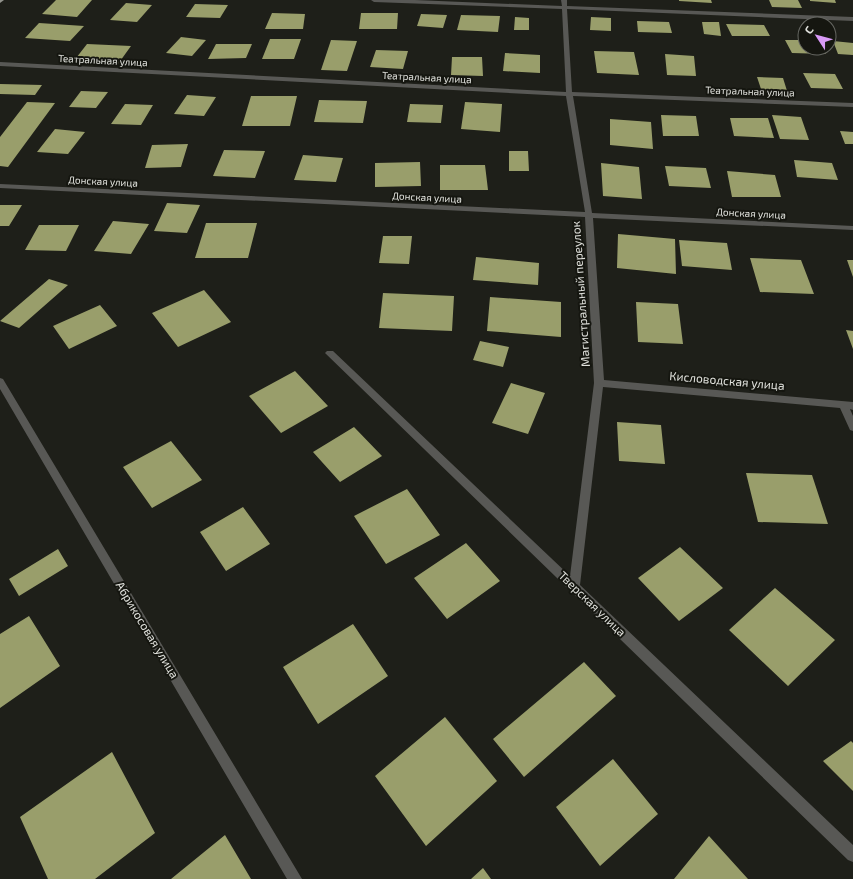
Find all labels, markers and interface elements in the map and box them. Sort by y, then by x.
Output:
north arrow [797,16,837,56]
text: С [801,23,816,36]
street label: Театральная улица [58,52,148,69]
street label: Театральная улица [382,69,472,86]
street label: Театральная улица [705,83,795,100]
street label: Донская улица [68,173,138,190]
street label: Донская улица [392,189,462,206]
street label: Донская улица [716,205,786,222]
street label: Магистральный переулок [568,220,593,368]
street label: Кисловодская улица [669,368,785,393]
street label: Тверская улица [556,568,629,640]
street label: Абрикосовая улица [113,579,182,681]

